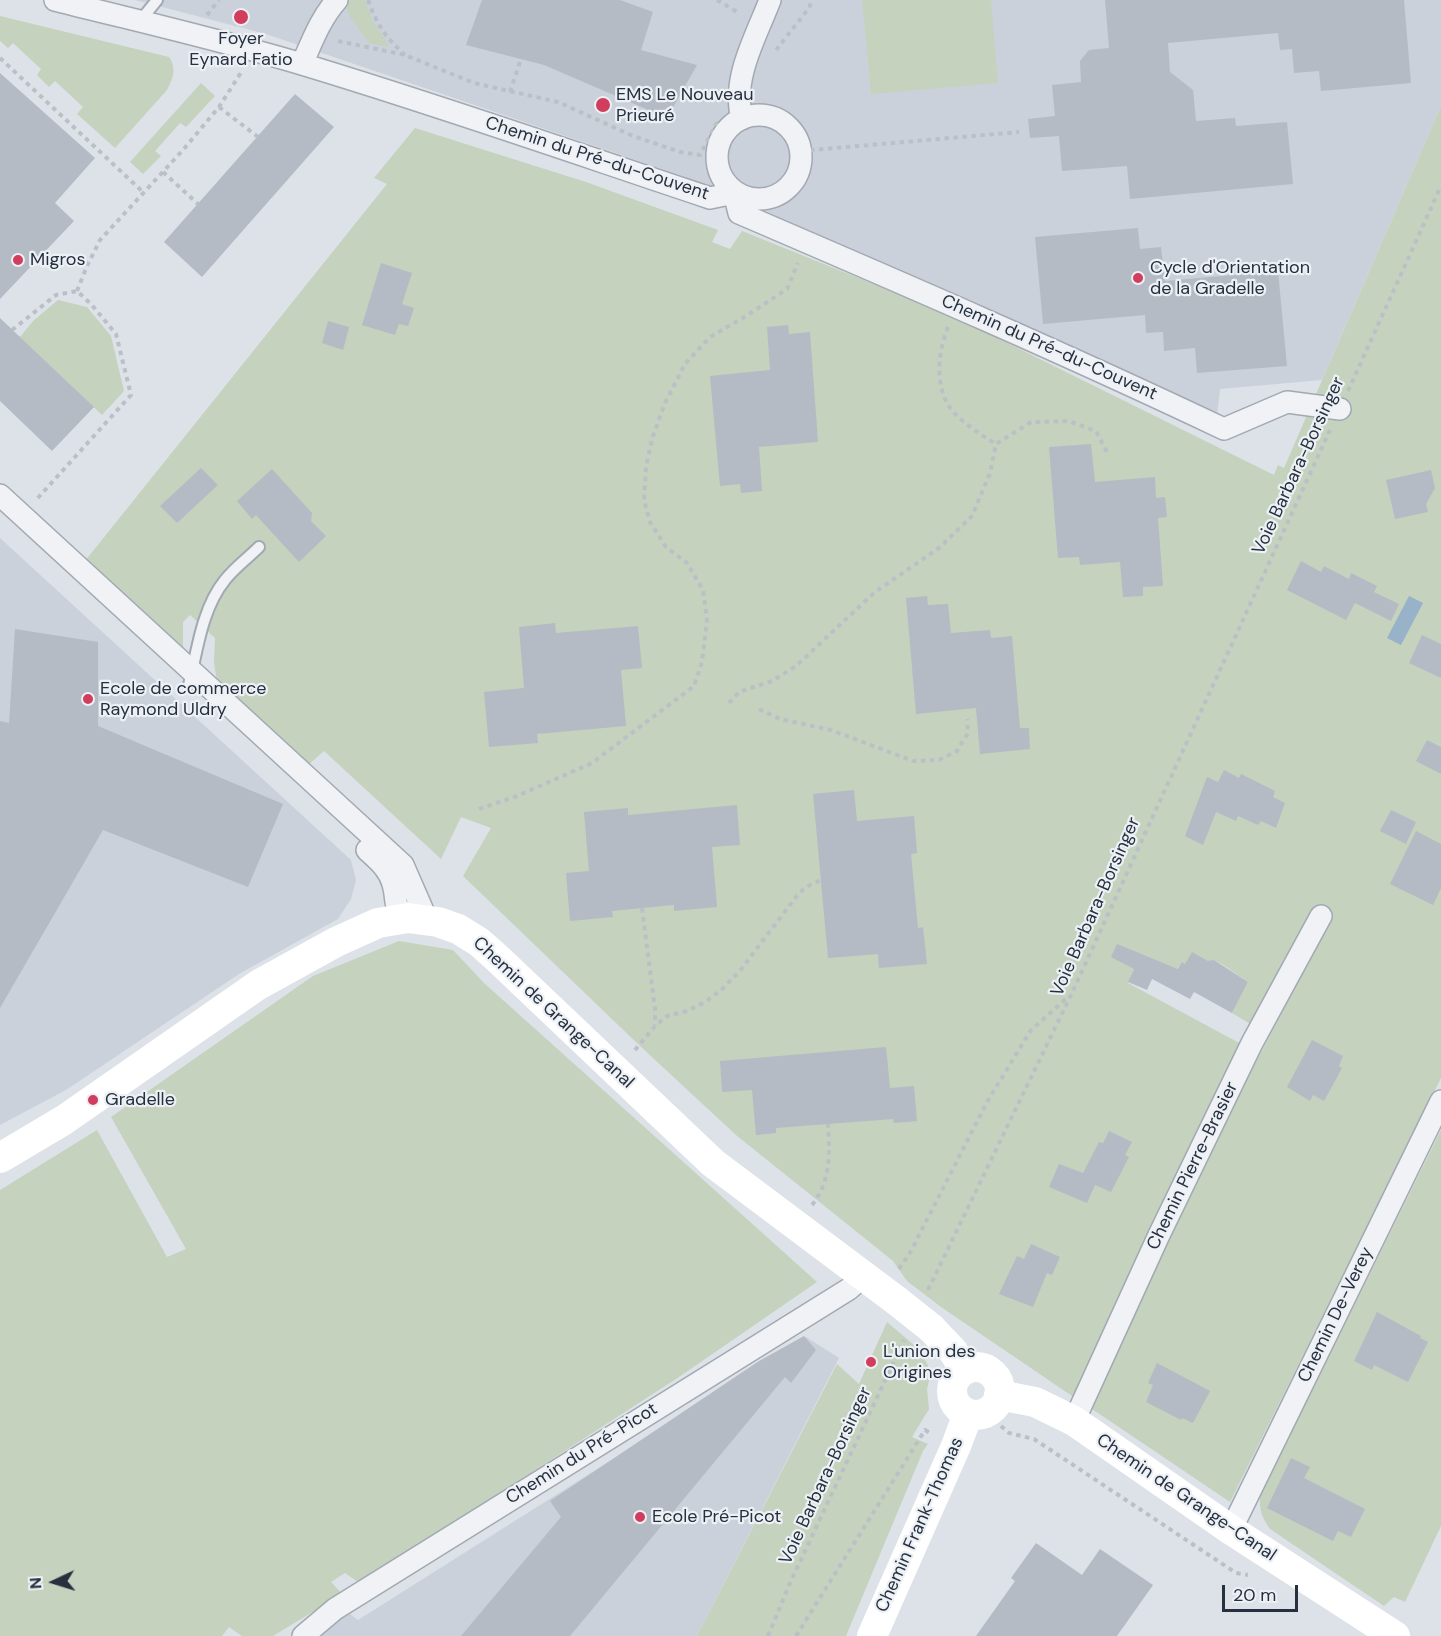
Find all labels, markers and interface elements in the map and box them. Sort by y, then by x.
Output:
marker: Foyer Eynard Fatio [232,8,250,26]
place label: Foyer Eynard Fatio [189,28,293,70]
place label: EMS Le Nouveau Prieuré [616,84,753,127]
marker: EMS Le Nouveau Prieuré [594,96,612,114]
street label: Chemin du Pré-du-Couvent [482,113,712,205]
place label: Migros [30,249,86,271]
marker: Migros [11,253,25,267]
place label: Cycle d'Orientation de la Gradelle [1150,257,1310,300]
marker: Cycle d'Orientation de la Gradelle [1131,271,1145,285]
street label: Chemin du Pré-du-Couvent [938,291,1160,405]
street label: Voie Barbara-Borsinger [1248,374,1350,558]
place label: Ecole de commerce Raymond Uldry [100,678,267,720]
marker: Ecole de commerce Raymond Uldry [81,692,95,706]
street label: Voie Barbara-Borsinger [1047,814,1145,1000]
street label: Chemin de Grange-Canal [468,933,638,1093]
street label: Chemin Pierre-Brasier [1143,1078,1243,1254]
place label: Gradelle [105,1089,175,1111]
marker: Gradelle [86,1093,100,1107]
street label: Chemin De-Verey [1294,1244,1378,1386]
place label: L'union des Origines [883,1341,976,1384]
marker: L'union des Origines [864,1355,878,1369]
street label: Voie Barbara-Borsinger [775,1384,877,1568]
street label: Chemin du Pré-Picot [502,1399,662,1509]
street label: Chemin de Grange-Canal [1092,1430,1280,1566]
street label: Chemin Frank-Thomas [872,1434,968,1616]
place label: Ecole Pré-Picot [652,1506,781,1528]
marker: Ecole Pré-Picot [633,1510,647,1524]
north arrow [24,1552,84,1612]
scale bar [1225,1573,1302,1611]
text: N [25,1577,46,1590]
text: 20 m [1233,1583,1276,1607]

